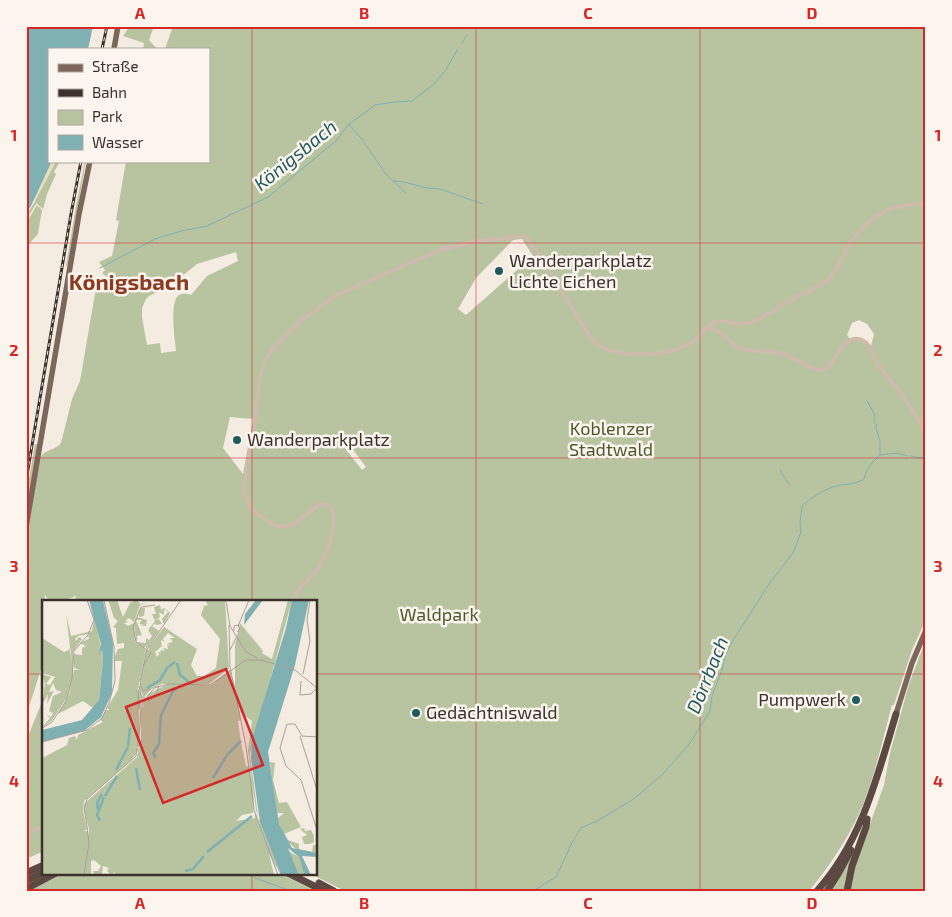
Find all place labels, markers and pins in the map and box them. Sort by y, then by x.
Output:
place label: Wanderparkplatz Lichte Eichen [509,249,652,292]
marker: Wanderparkplatz Lichte Eichen [493,265,505,277]
place label: Wanderparkplatz [247,428,390,450]
marker: Wanderparkplatz [231,434,243,446]
place label: Pumpwerk [758,688,846,710]
marker: Pumpwerk [850,694,862,706]
place label: Gedächtniswald [426,701,558,723]
marker: Gedächtniswald [410,707,422,719]

